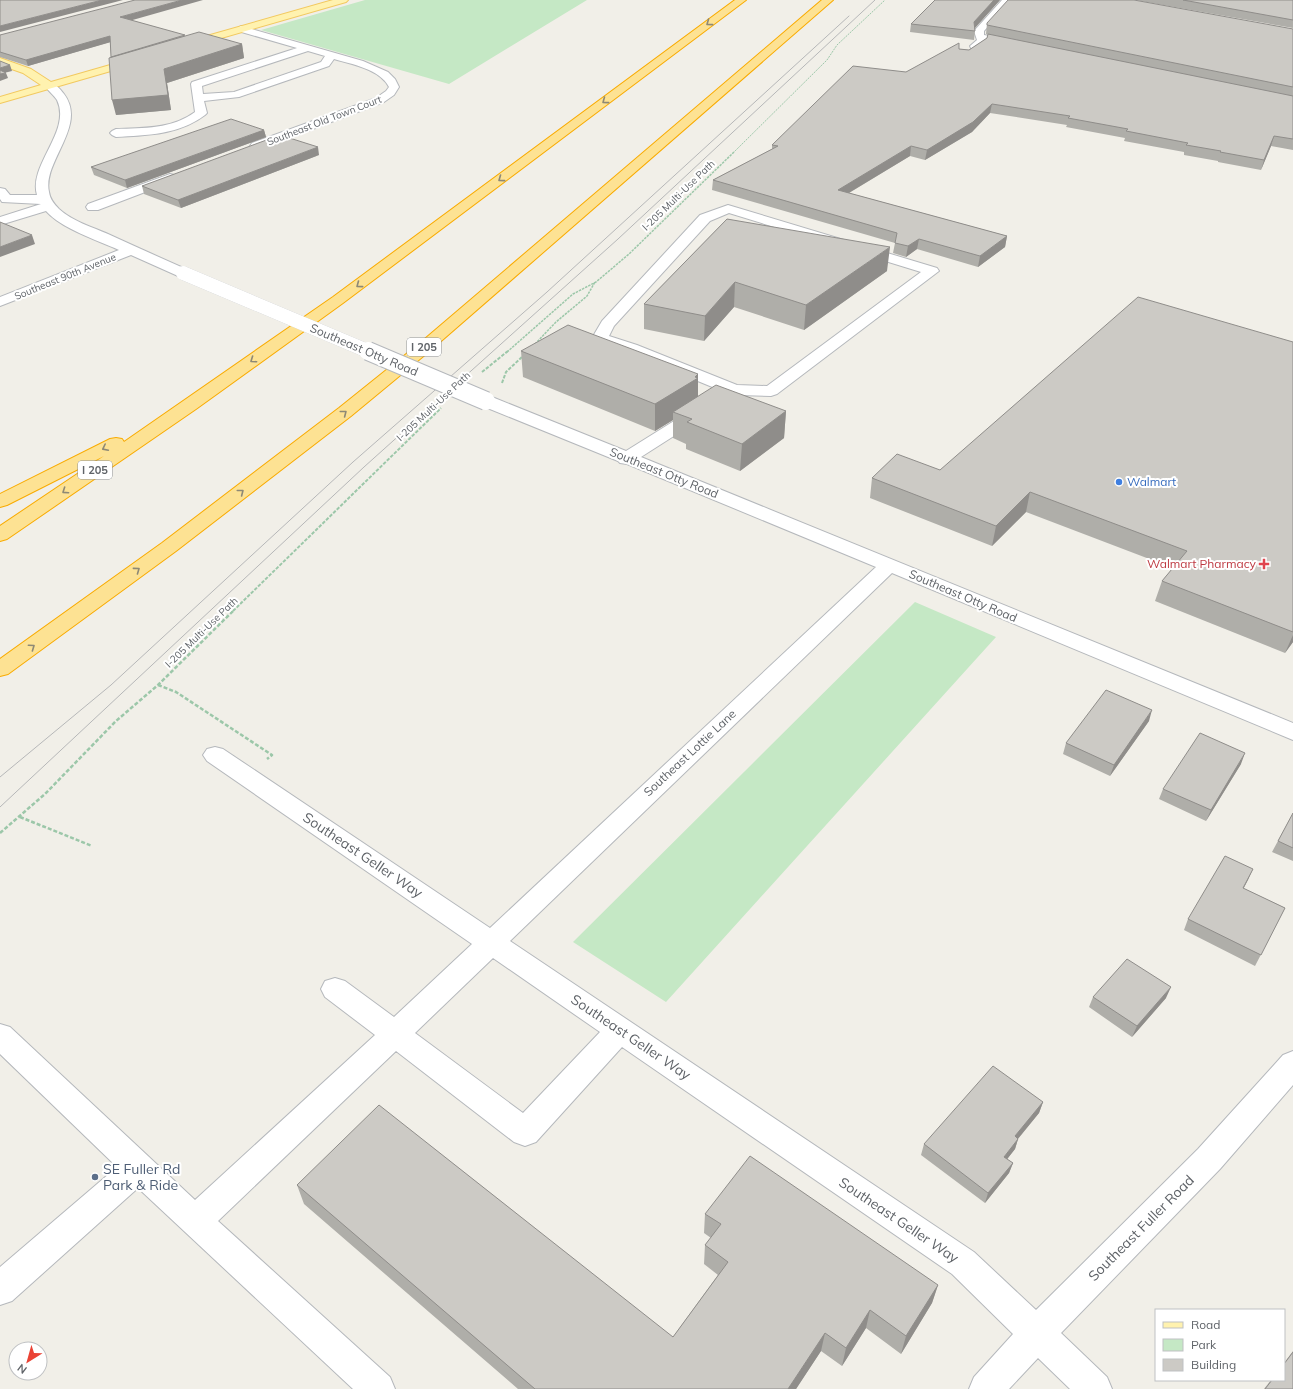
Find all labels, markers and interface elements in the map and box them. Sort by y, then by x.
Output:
one-way arrow [707,18,714,25]
street label: Southeast Old Town Court [265,92,384,148]
one-way arrow [603,96,610,103]
street label: I-205 Multi-Use Path [639,157,718,233]
one-way arrow [498,174,505,181]
street label: Southeast 90th Avenue [13,250,118,303]
one-way arrow [356,280,363,287]
street label: Southeast Otty Road [308,320,420,379]
road number: I 205 [407,338,441,356]
one-way arrow [251,356,258,363]
street label: I-205 Multi-Use Path [394,369,473,444]
one-way arrow [339,410,346,417]
one-way arrow [102,443,109,451]
street label: Southeast Otty Road [608,444,721,501]
road number: I 205 [78,461,112,479]
place label: Walmart [1127,474,1176,489]
marker: Walmart [1114,477,1124,487]
one-way arrow [63,486,70,493]
one-way arrow [236,490,243,497]
place label: Walmart Pharmacy [1147,556,1257,571]
marker: Walmart Pharmacy [1259,559,1269,569]
street label: Southeast Otty Road [907,566,1019,625]
one-way arrow [133,567,140,575]
street label: I-205 Multi-Use Path [162,594,241,670]
one-way arrow [27,645,34,652]
street label: Southeast Lottie Lane [640,706,739,799]
street label: Southeast Geller Way [300,808,427,902]
street label: Southeast Geller Way [568,990,695,1084]
place label: SE Fuller Rd Park & Ride [103,1160,180,1194]
street label: Southeast Fuller Road [1084,1171,1198,1285]
marker: SE Fuller Rd Park & Ride [90,1172,100,1182]
street label: Southeast Geller Way [836,1173,963,1267]
legend [1155,1309,1285,1381]
text: Road [1191,1317,1220,1332]
text: Park [1191,1337,1217,1352]
north arrow [8,1341,48,1381]
text: Building [1191,1357,1236,1372]
text: N [14,1361,30,1377]

